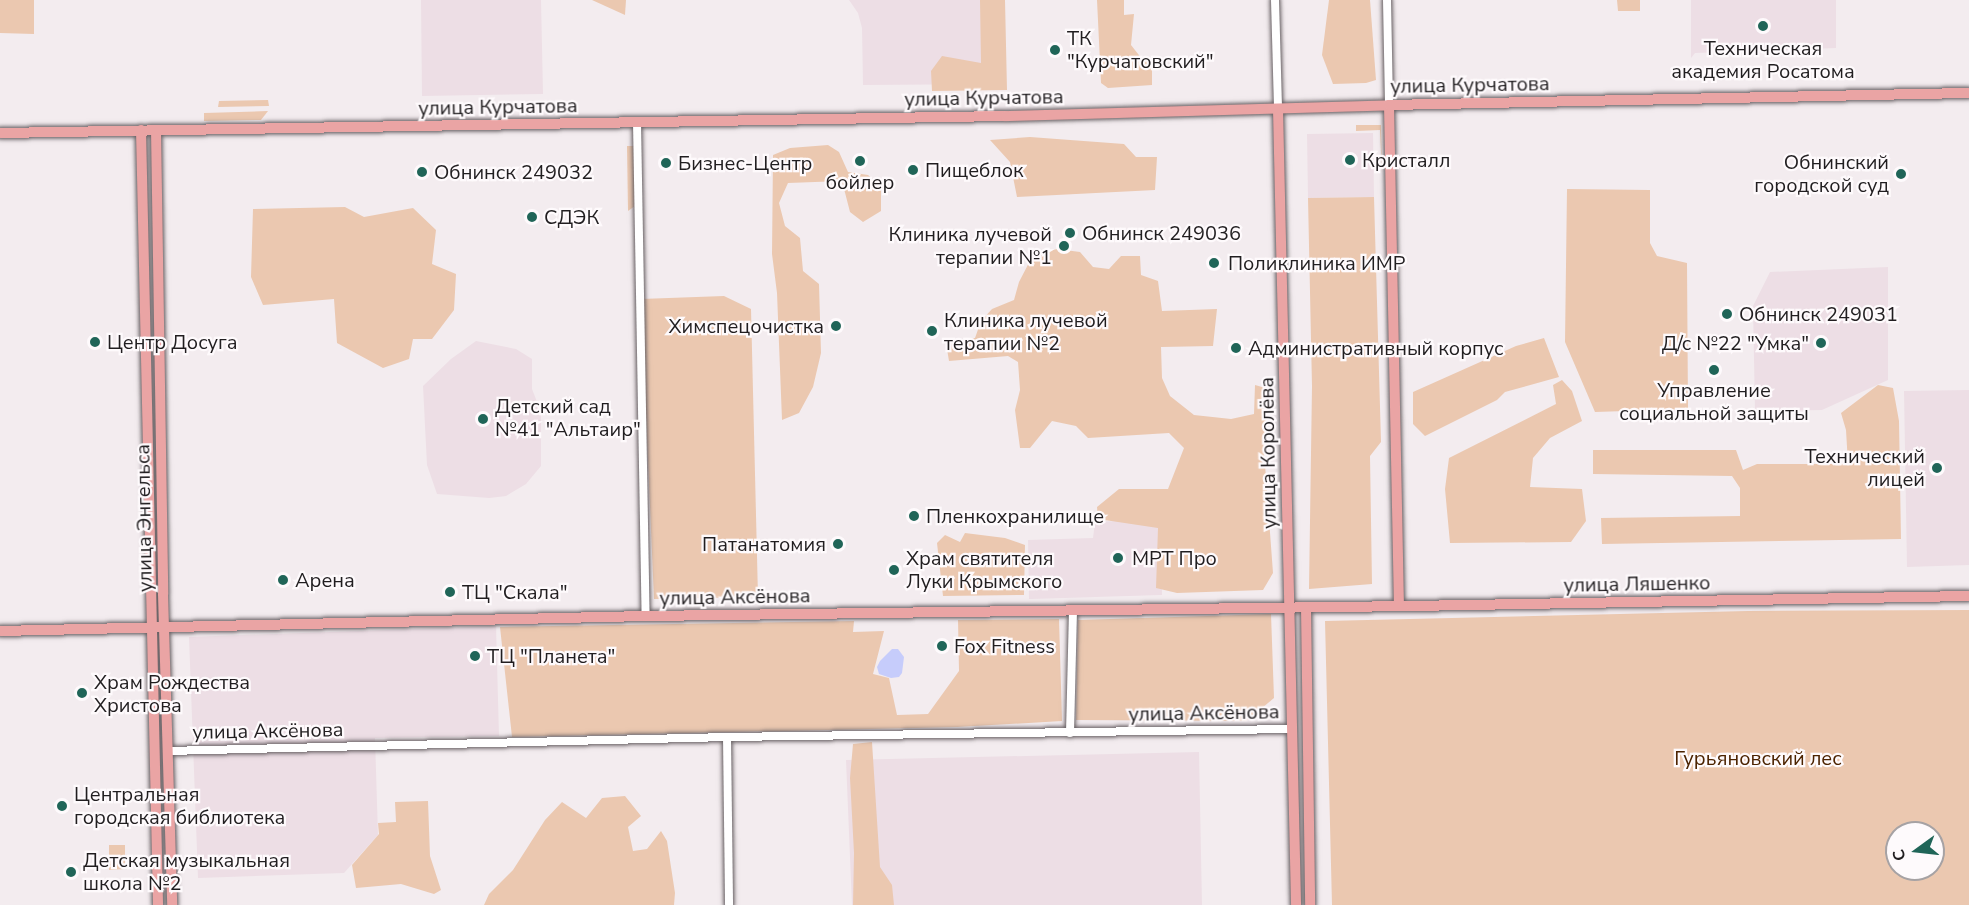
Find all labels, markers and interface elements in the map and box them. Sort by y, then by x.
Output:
marker: Техническая академия Росатома [1756,19,1770,33]
place label: ТК "Курчатовский" [1067,27,1214,74]
place label: Техническая академия Росатома [1671,36,1855,83]
marker: ТК "Курчатовский" [1048,43,1062,57]
street label: улица Курчатова [1390,72,1550,98]
street label: улица Курчатова [904,85,1064,111]
street label: улица Курчатова [418,94,578,120]
place label: Кристалл [1362,148,1450,172]
place label: Обнинский городской суд [1754,150,1889,197]
place label: Бизнес-Центр [678,151,812,175]
marker: Кристалл [1343,153,1357,167]
marker: бойлер [853,154,867,168]
marker: Бизнес-Центр [659,156,673,170]
place label: Пищеблок [925,158,1024,182]
place label: Обнинск 249032 [434,160,593,184]
marker: Пищеблок [906,163,920,177]
marker: Обнинск 249032 [415,165,429,179]
marker: Обнинский городской суд [1894,167,1908,181]
place label: бойлер [826,170,894,194]
place label: СДЭК [544,205,599,229]
marker: СДЭК [525,210,539,224]
place label: Обнинск 249036 [1082,221,1241,245]
place label: Клиника лучевой терапии №1 [888,222,1052,269]
marker: Обнинск 249036 [1063,226,1077,240]
marker: Клиника лучевой терапии №1 [1057,239,1071,253]
place label: Поликлиника ИМР [1228,251,1405,275]
marker: Поликлиника ИМР [1205,254,1223,272]
place label: Обнинск 249031 [1739,302,1898,326]
marker: Обнинск 249031 [1720,307,1734,321]
place label: Клиника лучевой терапии №2 [944,308,1108,355]
place label: Химспецочистка [669,314,824,338]
marker: Химспецочистка [829,319,843,333]
marker: Клиника лучевой терапии №2 [925,324,939,338]
place label: Центр Досуга [107,330,238,354]
place label: Д/с №22 "Умка" [1662,331,1809,355]
marker: Центр Досуга [88,335,102,349]
place label: Административный корпус [1248,336,1504,360]
marker: Д/с №22 "Умка" [1814,336,1828,350]
marker: Административный корпус [1229,341,1243,355]
marker: Управление социальной защиты [1707,363,1721,377]
street label: улица Королёва [1255,377,1281,529]
place label: Управление социальной защиты [1619,379,1809,426]
place label: Детский сад №41 "Альтаир" [495,395,641,442]
marker: Детский сад №41 "Альтаир" [476,412,490,426]
street label: улица Энгельса [131,444,157,592]
place label: Технический лицей [1805,444,1925,491]
marker: Технический лицей [1930,461,1944,475]
place label: Пленкохранилище [926,504,1104,528]
marker: Пленкохранилище [907,509,921,523]
place label: Патанатомия [702,532,826,556]
marker: Патанатомия [831,537,845,551]
place label: Храм святителя Луки Крымского [906,546,1062,593]
place label: МРТ Про [1132,546,1217,570]
marker: МРТ Про [1109,549,1127,567]
marker: Храм святителя Луки Крымского [887,563,901,577]
place label: Арена [295,568,355,592]
street label: улица Ляшенко [1563,571,1711,597]
marker: Арена [276,573,290,587]
place label: ТЦ "Скала" [462,580,568,604]
street label: улица Аксёнова [659,584,811,610]
marker: ТЦ "Скала" [443,585,457,599]
place label: Fox Fitness [954,634,1055,658]
marker: Fox Fitness [935,639,949,653]
place label: ТЦ "Планета" [487,644,615,668]
marker: ТЦ "Планета" [468,649,482,663]
place label: Храм Рождества Христова [94,670,250,717]
marker: Храм Рождества Христова [75,686,89,700]
street label: улица Аксёнова [1128,700,1280,726]
street label: улица Аксёнова [192,718,344,744]
park label: Гурьяновский лес [1674,746,1842,770]
place label: Центральная городская библиотека [74,783,285,830]
marker: Центральная городская библиотека [55,799,69,813]
north arrow [1885,821,1945,881]
text: С [1888,847,1912,863]
place label: Детская музыкальная школа №2 [83,849,290,896]
marker: Детская музыкальная школа №2 [64,865,78,879]

